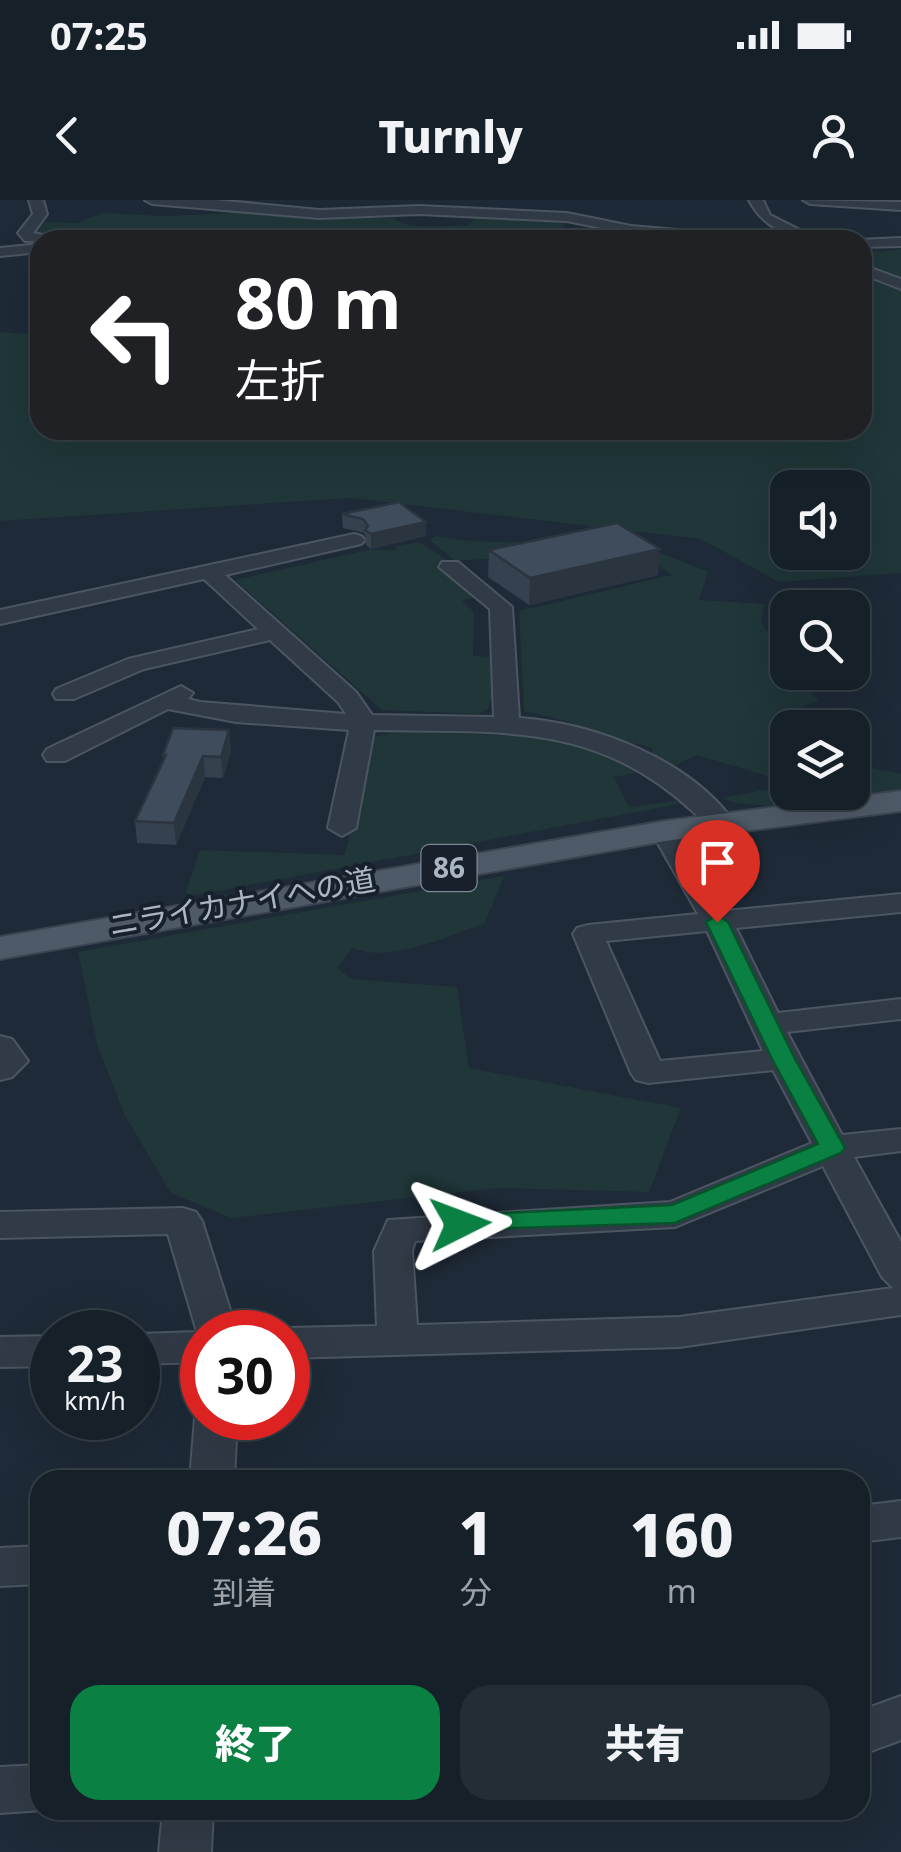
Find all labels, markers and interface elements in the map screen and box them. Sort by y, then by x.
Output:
text: 07:25 [50,9,148,61]
text: Turnly [378,105,523,166]
icon: back [40,108,95,163]
icon: person [806,108,861,163]
text: 80 m [235,254,402,350]
icon: left [70,270,200,400]
text: 左折 [235,349,325,410]
map controls [770,470,870,810]
button: sound [770,470,870,570]
button: search [770,590,870,690]
button: layers [770,710,870,810]
pin [675,820,760,923]
icon: arrive [690,835,745,890]
road number: 86 [422,845,476,891]
street label: ニライカナイへの道 [105,858,378,945]
position arrow [408,1172,512,1276]
speed limit sign: 30 [180,1310,310,1440]
text: 23 [66,1329,124,1397]
text: km/h [64,1383,126,1417]
text: 07:26 [166,1491,322,1573]
text: 1 [459,1491,493,1573]
text: 160 [630,1493,734,1575]
text: m [667,1569,697,1612]
text: 到着 [212,1570,276,1613]
text: 分 [460,1570,492,1613]
button: 終了 [70,1685,440,1800]
button: 共有 [460,1685,830,1800]

